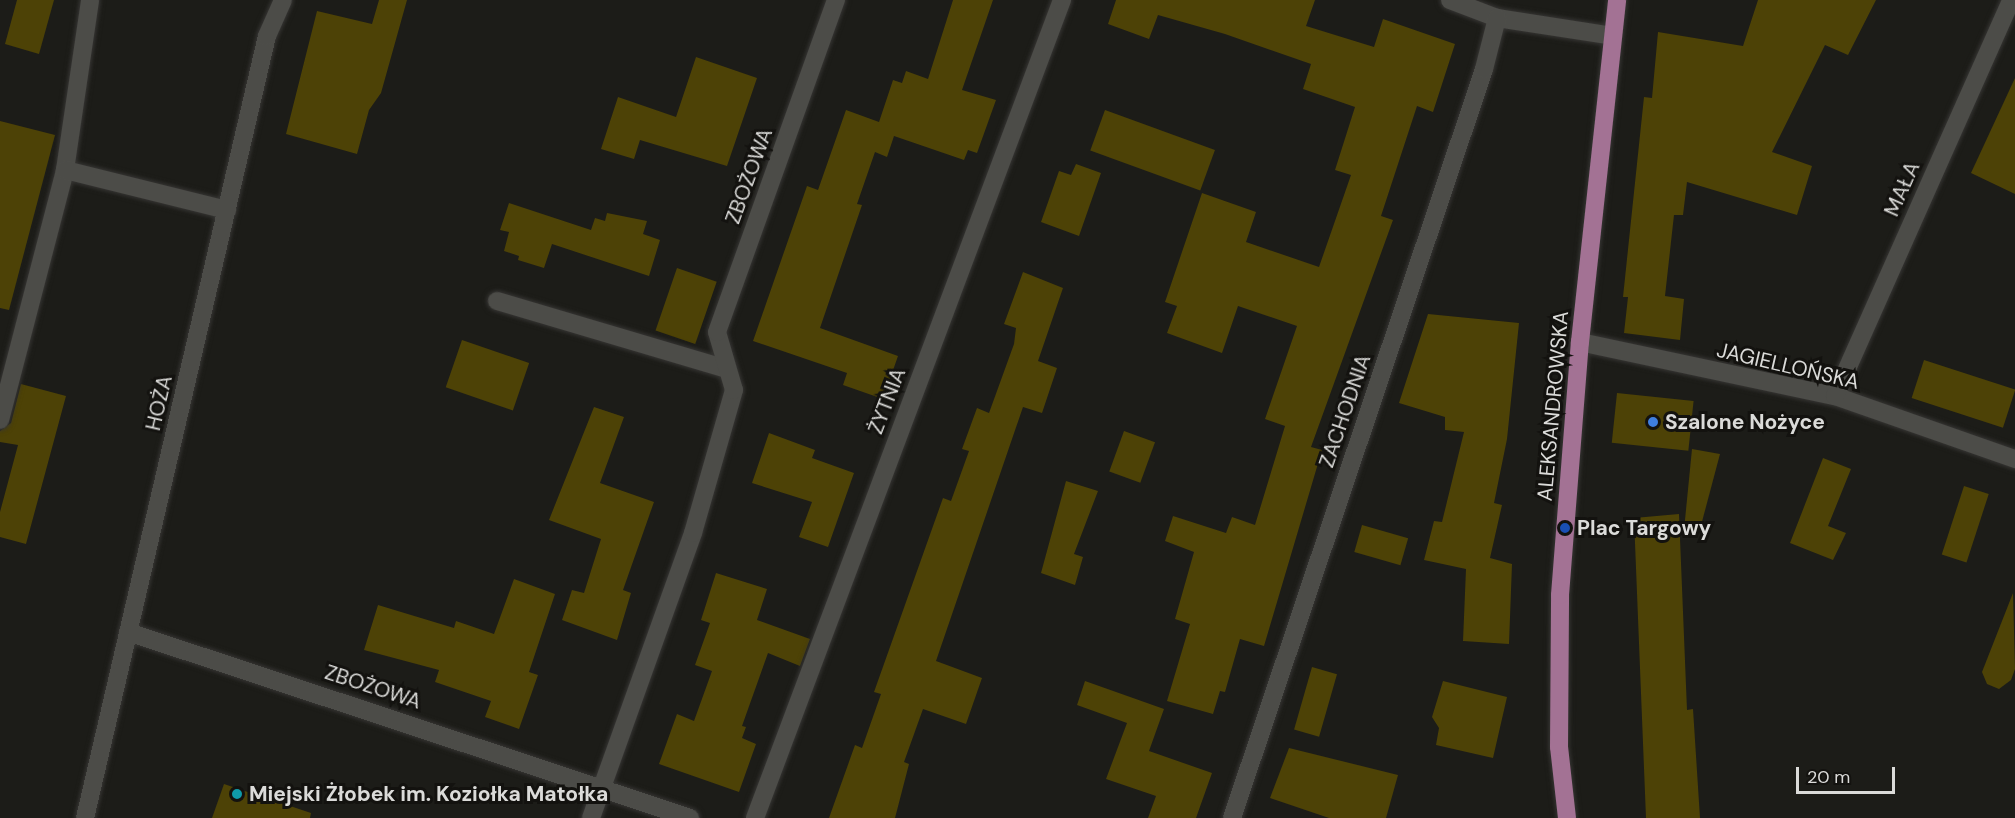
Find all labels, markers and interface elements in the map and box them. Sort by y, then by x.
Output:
street label: ZBOŻOWA [720,125,778,227]
street label: MAŁA [1879,158,1925,220]
street label: ALEKSANDROWSKA [1532,310,1574,502]
street label: JAGIELLOŃSKA [1714,337,1862,395]
street label: ZACHODNIA [1314,351,1376,471]
street label: ŻYTNIA [863,364,911,438]
street label: HOŻA [140,373,178,433]
place label: Szalone Nożyce [1665,409,1825,435]
marker: Szalone Nożyce [1646,415,1660,429]
place label: Plac Targowy [1577,515,1711,541]
marker: Plac Targowy [1558,521,1572,535]
street label: ZBOŻOWA [322,660,424,714]
scale bar [1799,755,1898,793]
text: 20 m [1807,765,1850,789]
place label: Miejski Żłobek im. Koziołka Matołka [249,781,608,807]
marker: Miejski Żłobek im. Koziołka Matołka [230,787,244,801]

